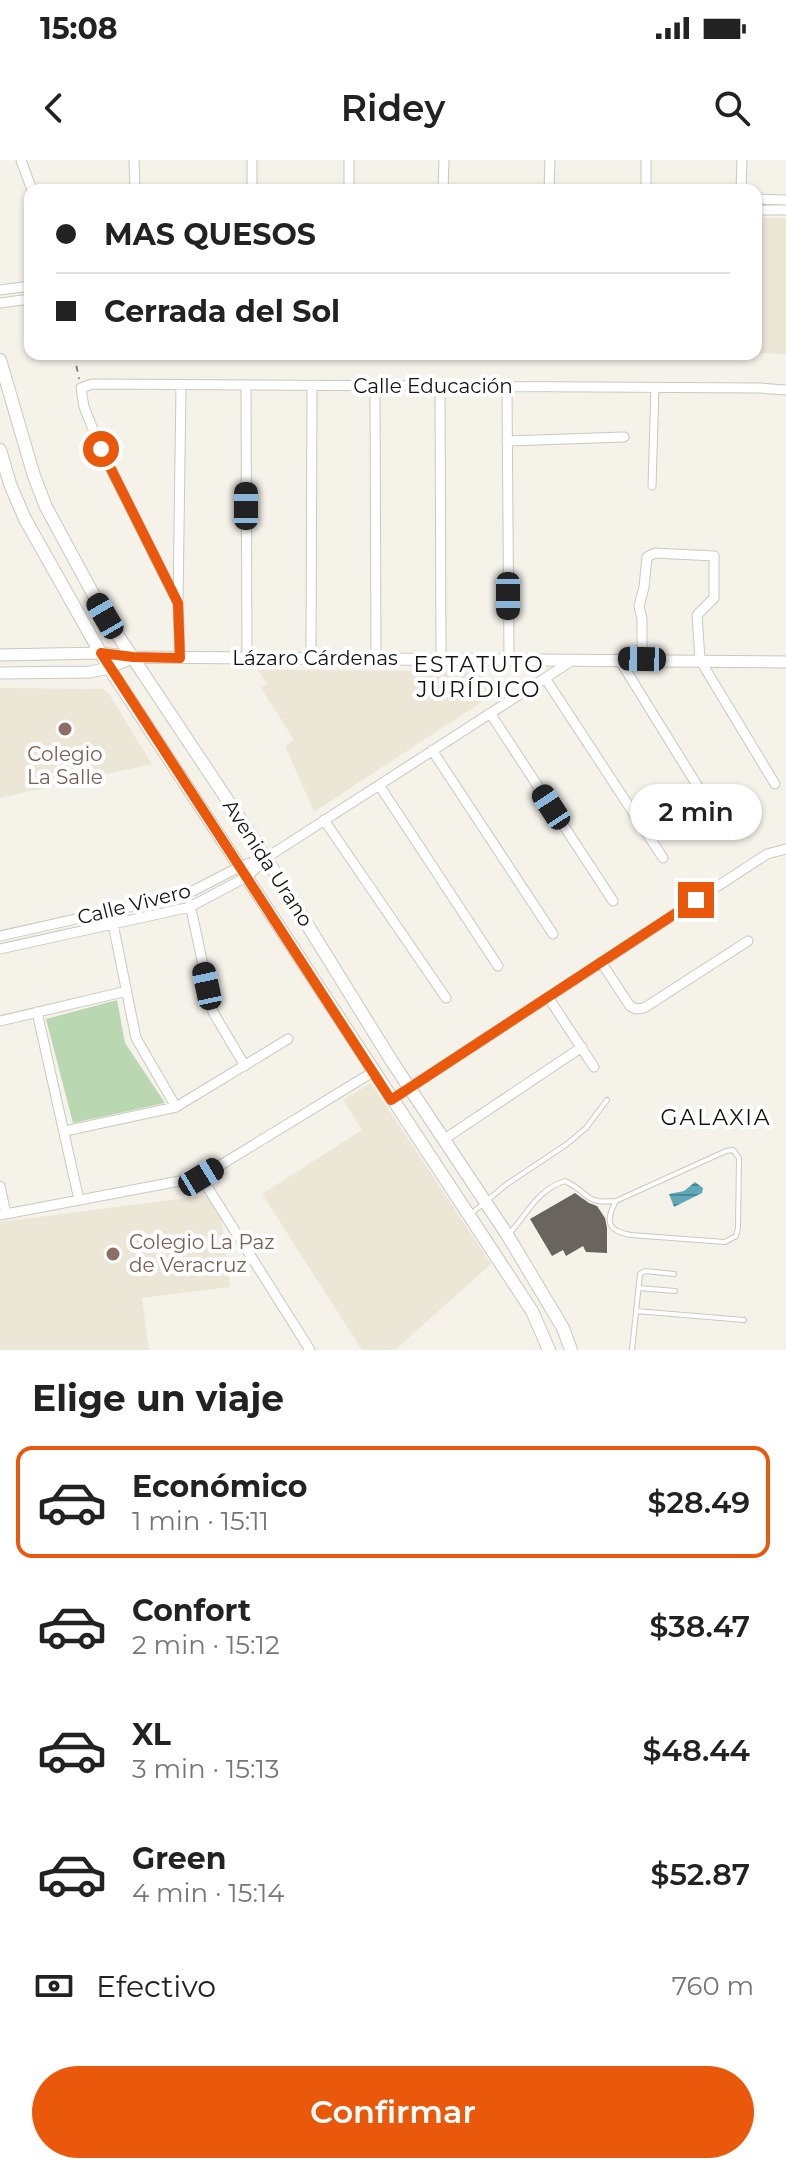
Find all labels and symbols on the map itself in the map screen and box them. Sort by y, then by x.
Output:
street label: Calle Educación [353,374,513,398]
route start [83,431,119,467]
car [234,482,258,530]
car [496,572,520,620]
car [83,589,127,643]
street label: Lázaro Cárdenas [232,646,398,670]
car [618,647,666,671]
district label: ESTATUTO JURÍDICO [413,651,545,703]
marker: Colegio La Salle [56,720,74,738]
place label: Colegio La Salle [27,742,103,789]
car [528,780,574,834]
callout: 2 min [630,784,762,840]
street label: Avenida Urano [218,795,318,931]
street label: Calle Vivero [75,878,193,930]
route end [678,882,714,918]
car [190,960,224,1012]
district label: GALAXIA [660,1104,772,1131]
car [174,1154,228,1200]
place label: Colegio La Paz de Veracruz [129,1230,275,1277]
marker: Colegio La Paz de Veracruz [104,1245,122,1263]

